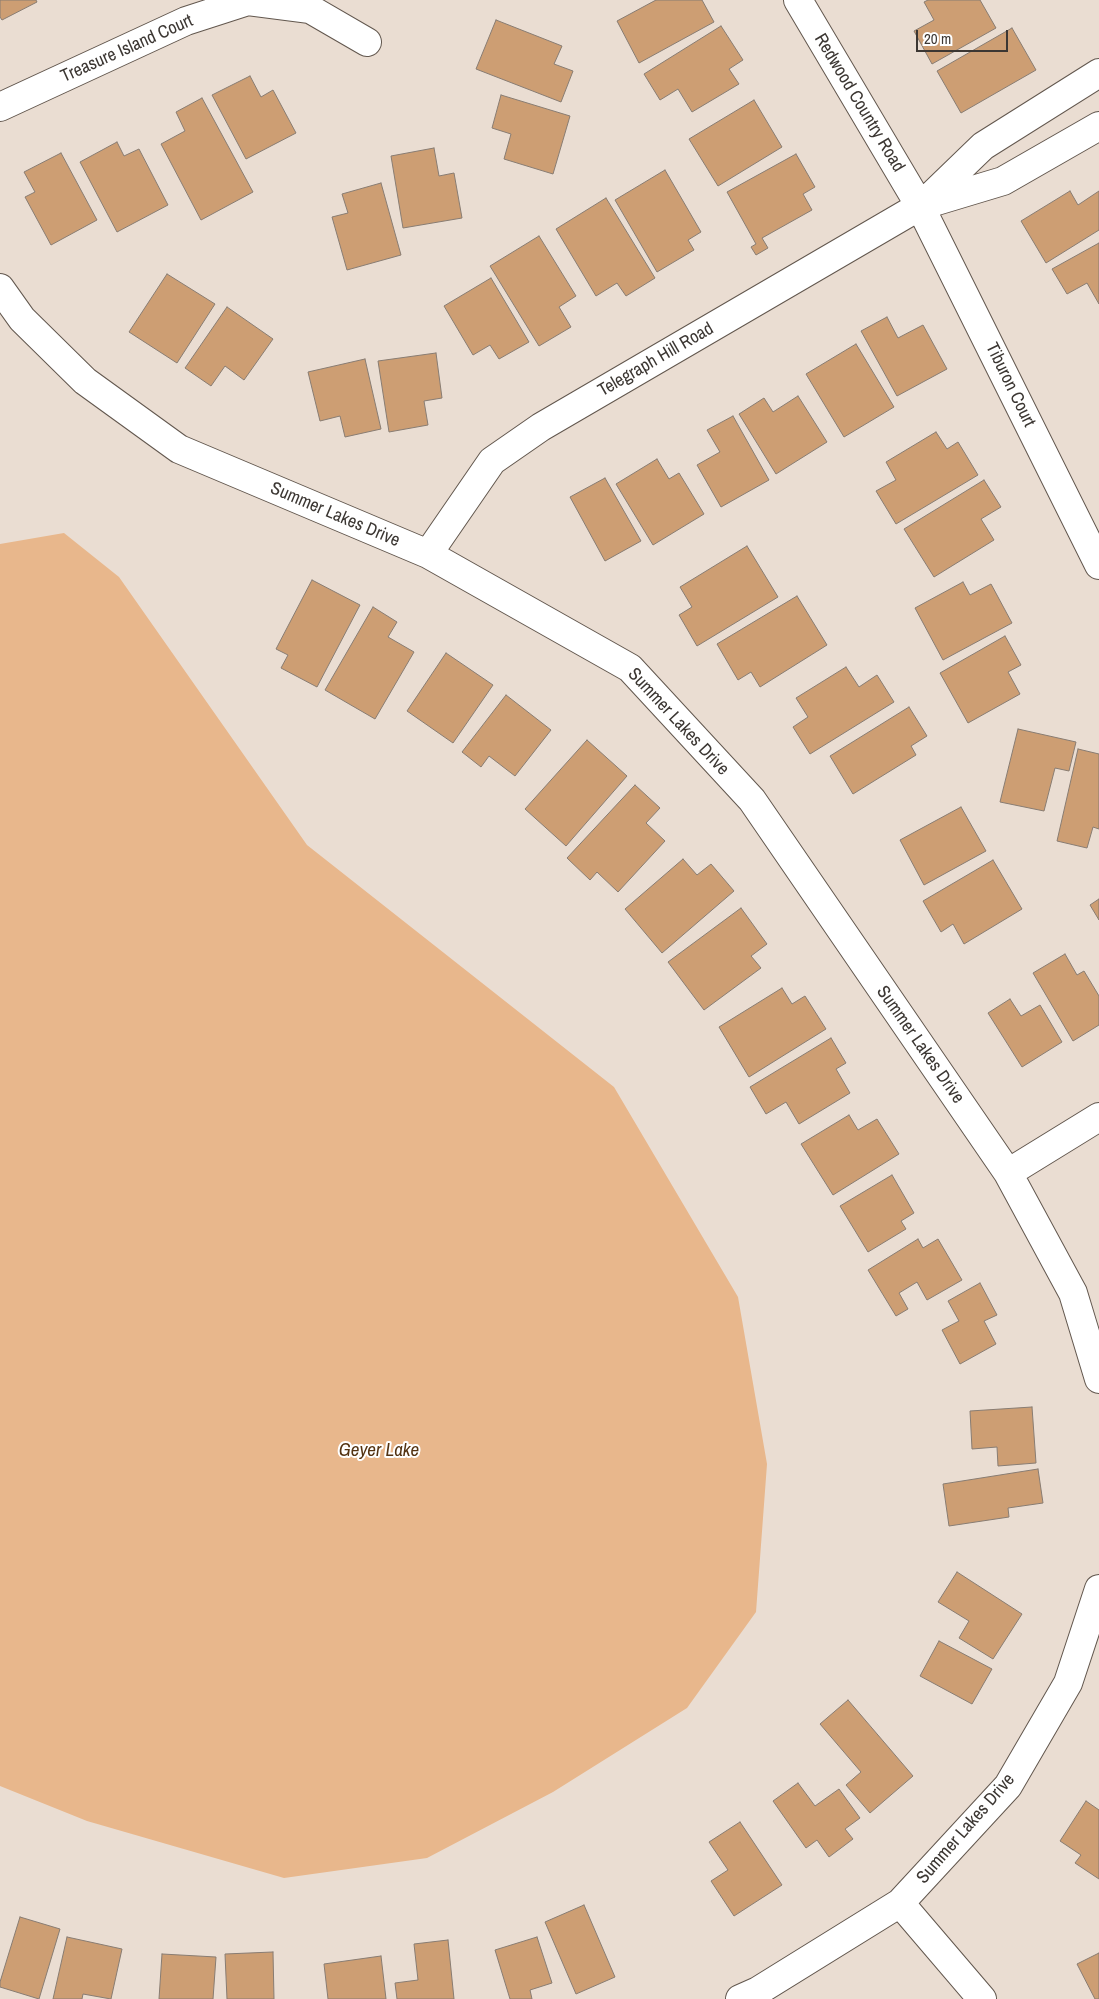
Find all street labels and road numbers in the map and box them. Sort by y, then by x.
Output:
street label: Treasure Island Court [58,10,196,88]
street label: Redwood Country Road [809,30,909,176]
street label: Telegraph Hill Road [594,318,718,402]
street label: Tiburon Court [980,339,1040,431]
street label: Summer Lakes Drive [267,478,403,552]
street label: Summer Lakes Drive [623,664,733,780]
street label: Summer Lakes Drive [871,982,969,1108]
street label: Summer Lakes Drive [912,1770,1020,1888]

